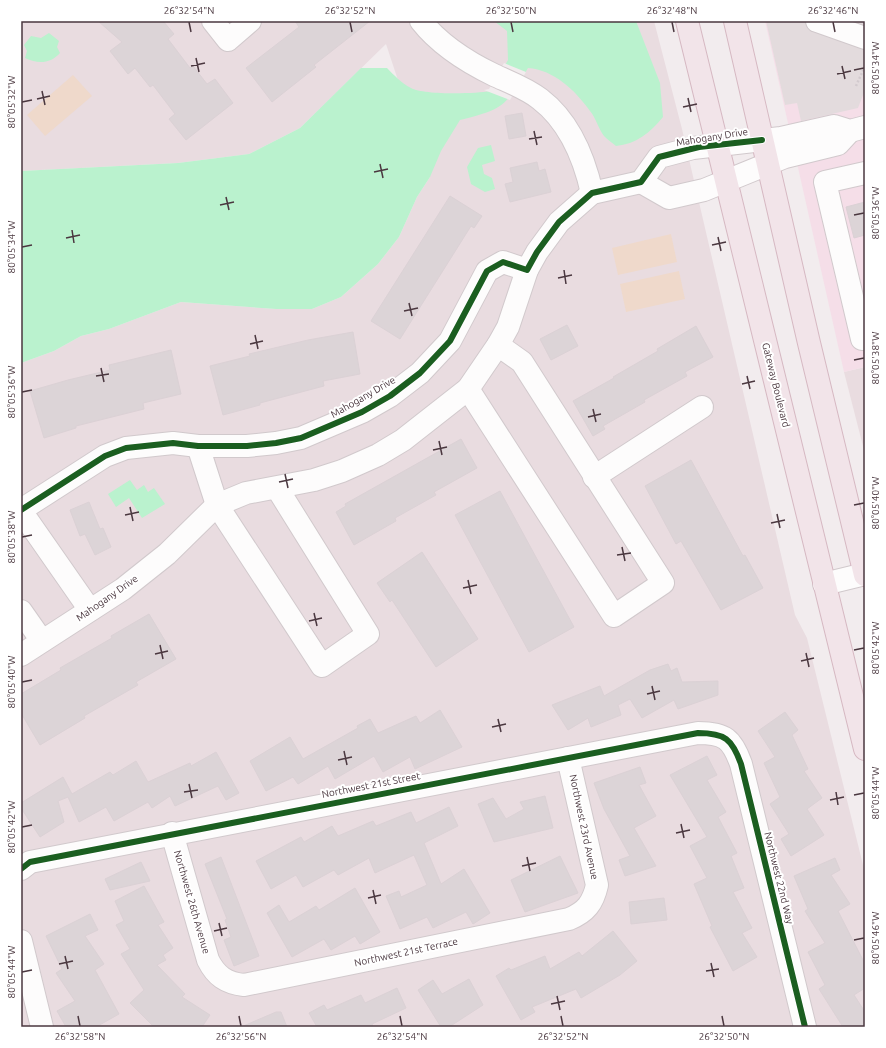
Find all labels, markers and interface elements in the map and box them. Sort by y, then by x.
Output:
text: 26°32'54"N [164,5,214,16]
text: 26°32'52"N [325,5,375,16]
text: 26°32'50"N [486,5,536,16]
text: 26°32'48"N [647,5,697,16]
text: 26°32'46"N [808,5,858,16]
text: 80°05'34"W [870,42,881,94]
text: 80°05'32"W [6,76,17,128]
street label: Mahogany Drive [675,126,749,148]
text: 80°05'36"W [870,187,881,239]
text: 80°05'34"W [6,221,17,273]
text: 80°05'38"W [870,332,881,384]
street label: Gateway Boulevard [760,342,792,429]
text: 80°05'36"W [6,366,17,418]
street label: Mahogany Drive [329,374,397,420]
text: 80°05'40"W [870,477,881,529]
text: 80°05'38"W [6,511,17,563]
street label: Mahogany Drive [74,573,140,623]
text: 80°05'42"W [870,622,881,674]
text: 80°05'40"W [6,656,17,708]
text: 80°05'44"W [870,767,881,819]
street label: Northwest 21st Street [321,770,421,800]
street label: Northwest 23rd Avenue [567,773,601,881]
text: 80°05'42"W [6,801,17,853]
street label: Northwest 22nd Way [762,831,796,925]
street label: Northwest 26th Avenue [172,849,212,955]
text: 80°05'46"W [870,912,881,964]
street label: Northwest 21st Terrace [353,936,459,968]
text: 80°05'44"W [6,946,17,998]
text: 26°32'58"N [55,1031,105,1042]
text: 26°32'56"N [216,1031,266,1042]
text: 26°32'54"N [377,1031,427,1042]
text: 26°32'52"N [538,1031,588,1042]
text: 26°32'50"N [699,1031,749,1042]

